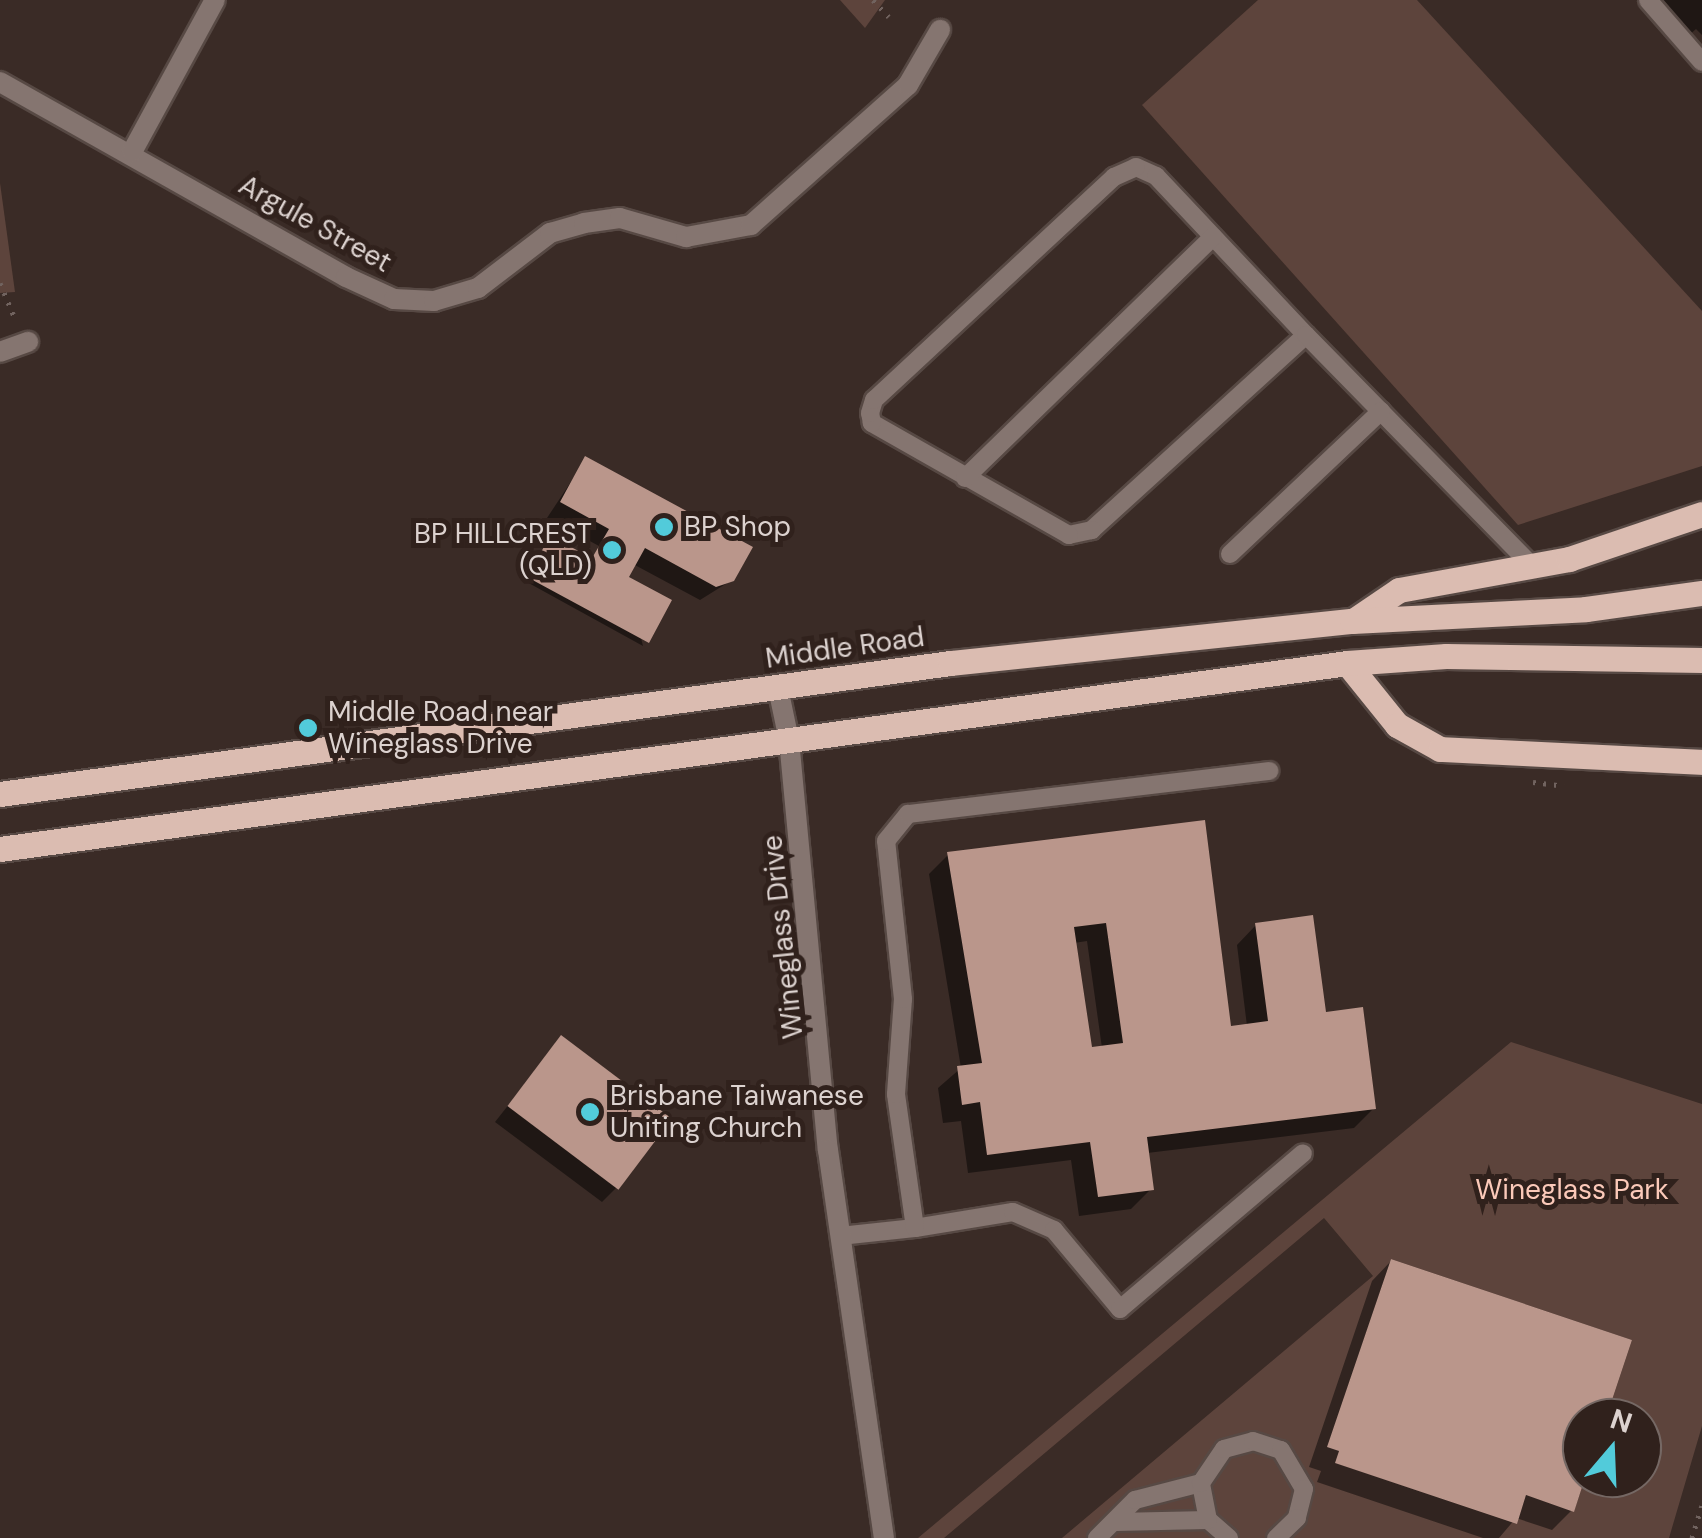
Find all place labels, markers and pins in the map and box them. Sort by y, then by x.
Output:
place label: BP Shop [684,510,791,544]
marker: BP Shop [653,516,675,538]
place label: BP HILLCREST (QLD) [414,517,592,583]
marker: BP HILLCREST (QLD) [601,539,623,561]
place label: Middle Road near Wineglass Drive [328,695,553,761]
marker: Middle Road near Wineglass Drive [297,717,319,739]
place label: Brisbane Taiwanese Uniting Church [610,1079,864,1145]
marker: Brisbane Taiwanese Uniting Church [579,1101,601,1123]

